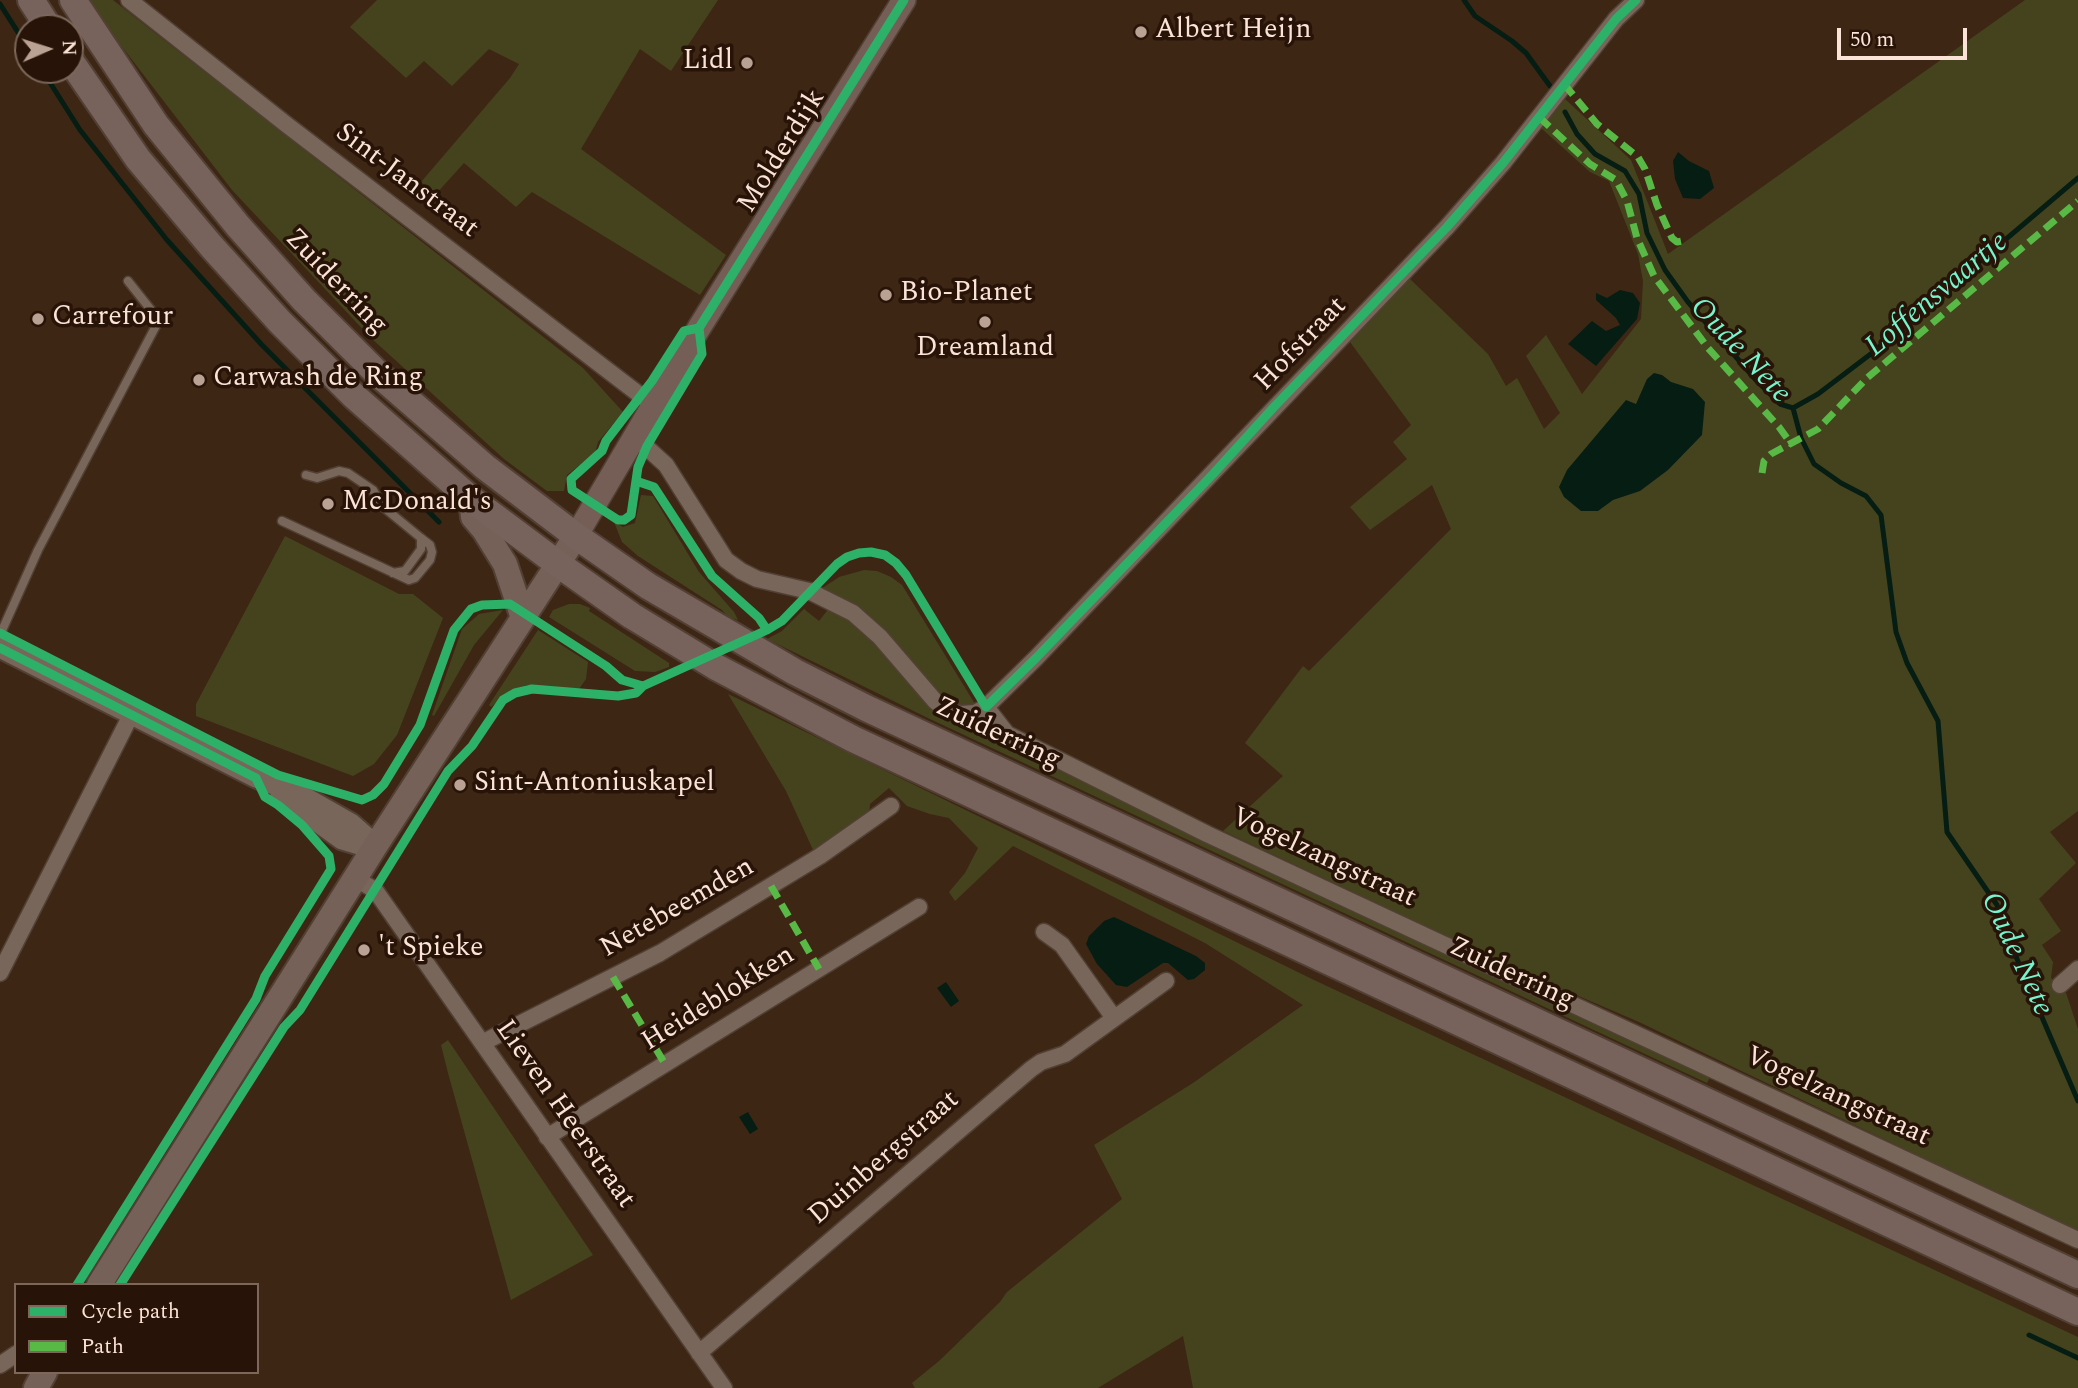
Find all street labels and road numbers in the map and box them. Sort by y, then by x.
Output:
street label: Molderdijk [732,84,834,220]
street label: Sint-Janstraat [328,117,484,247]
street label: Zuiderring [276,223,394,343]
street label: Hofstraat [1249,291,1355,399]
street label: Zuiderring [929,691,1065,779]
street label: Vogelzangstraat [1225,801,1421,917]
street label: Netebeemden [595,851,761,967]
street label: Zuiderring [1443,931,1579,1019]
street label: Heideblokken [637,940,801,1060]
street label: Lieven Heerstraat [487,1014,641,1216]
street label: Vogelzangstraat [1739,1040,1935,1156]
street label: Duinbergstraat [803,1085,967,1233]

